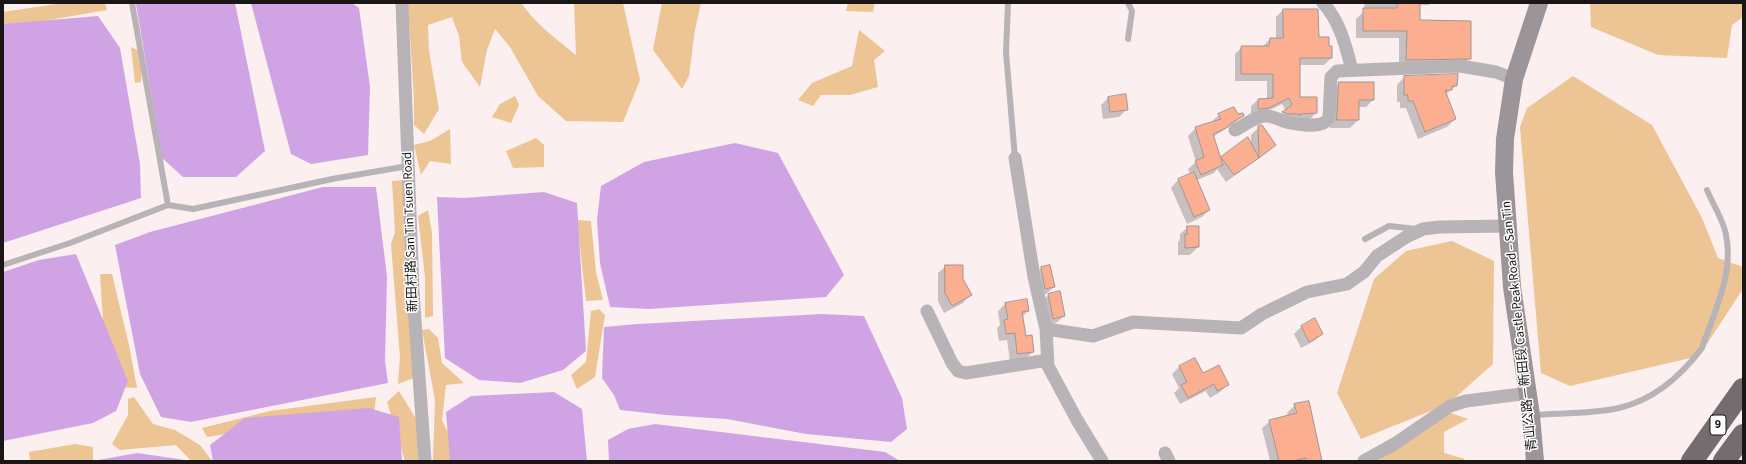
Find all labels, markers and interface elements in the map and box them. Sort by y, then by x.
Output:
street label: 新田村路 San Tin Tsuen Road [400,152,422,312]
street label: 青山公路－新田段 Castle Peak Road – San Tin [1499,200,1541,452]
road number: 9 [1710,415,1726,435]

